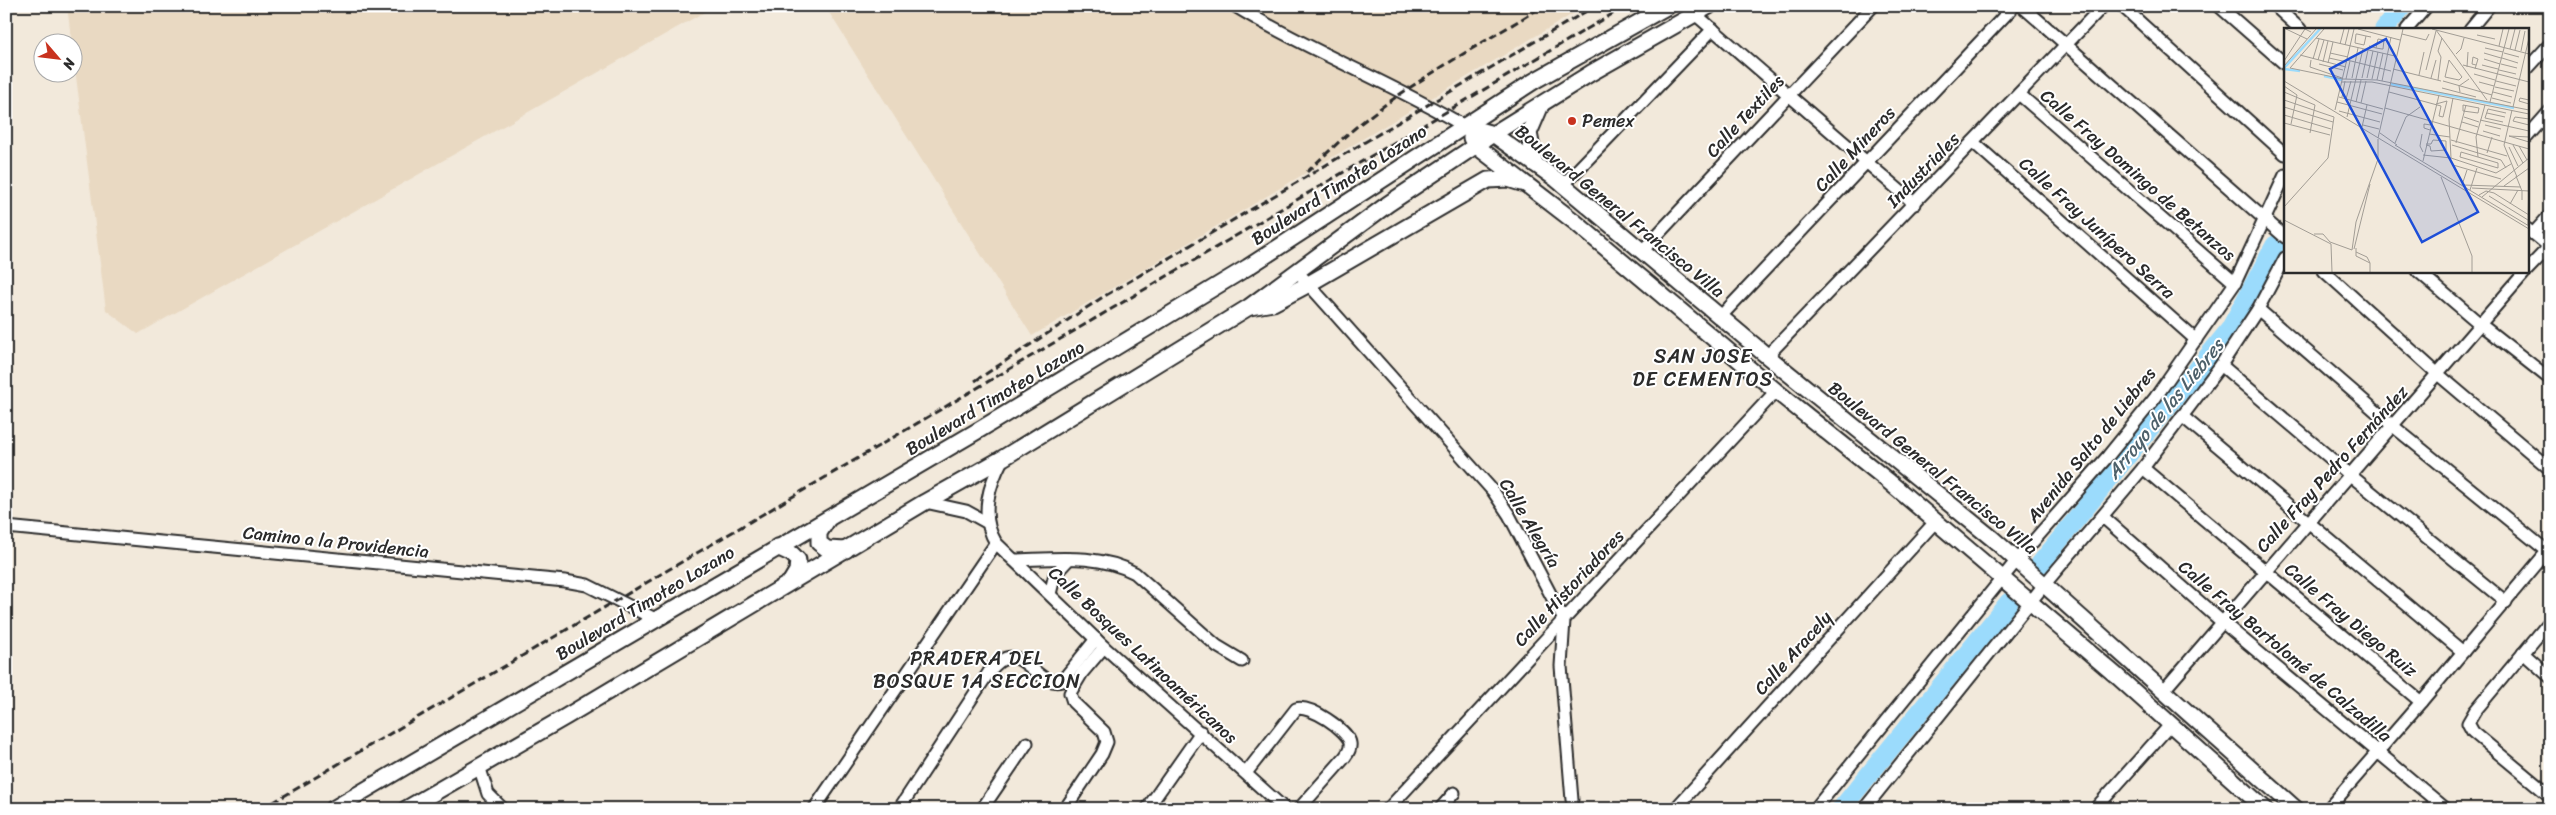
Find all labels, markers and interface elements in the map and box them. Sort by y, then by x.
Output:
inset map [2284,28,2528,272]
north arrow [32,32,82,82]
text: N [56,53,83,74]
street label: Calle Textiles [1698,66,1793,165]
street label: Calle Fray Domingo de Betanzos [2033,81,2244,270]
street label: Calle Mineros [1806,98,1904,200]
place label: Pemex [1582,105,1635,137]
marker: Pemex [1566,115,1578,127]
street label: Boulevard Timoteo Lozano [1244,116,1434,254]
street label: Boulevard General Francisco Villa [1508,116,1732,306]
street label: Industriales [1878,124,1968,216]
street label: Calle Fray Junípero Serra [2011,149,2183,308]
water label: Arroyo de las Liebres [2097,330,2234,487]
street label: Boulevard Timoteo Lozano [899,332,1091,464]
district label: SAN JOSE DE CEMENTOS [1633,339,1773,397]
street label: Avenida Salto de Liebres [2017,359,2165,531]
street label: Boulevard General Francisco Villa [1821,373,2045,563]
street label: Calle Fray Pedro Fernández [2248,377,2417,560]
street label: Calle Alegría [1490,472,1570,574]
street label: Camino a la Providencia [241,516,431,568]
street label: Calle Historiadores [1506,521,1633,654]
street label: Boulevard Timoteo Lozano [549,537,741,669]
street label: Calle Fray Bartolomé de Calzadilla [2171,552,2400,751]
street label: Calle Fray Diego Ruiz [2277,554,2425,686]
street label: Calle Bosques Latinoaméricanos [1041,558,1246,752]
street label: Calle Aracely [1746,603,1841,703]
district label: PRADERA DEL BOSQUE 1A SECCION [873,641,1081,699]

